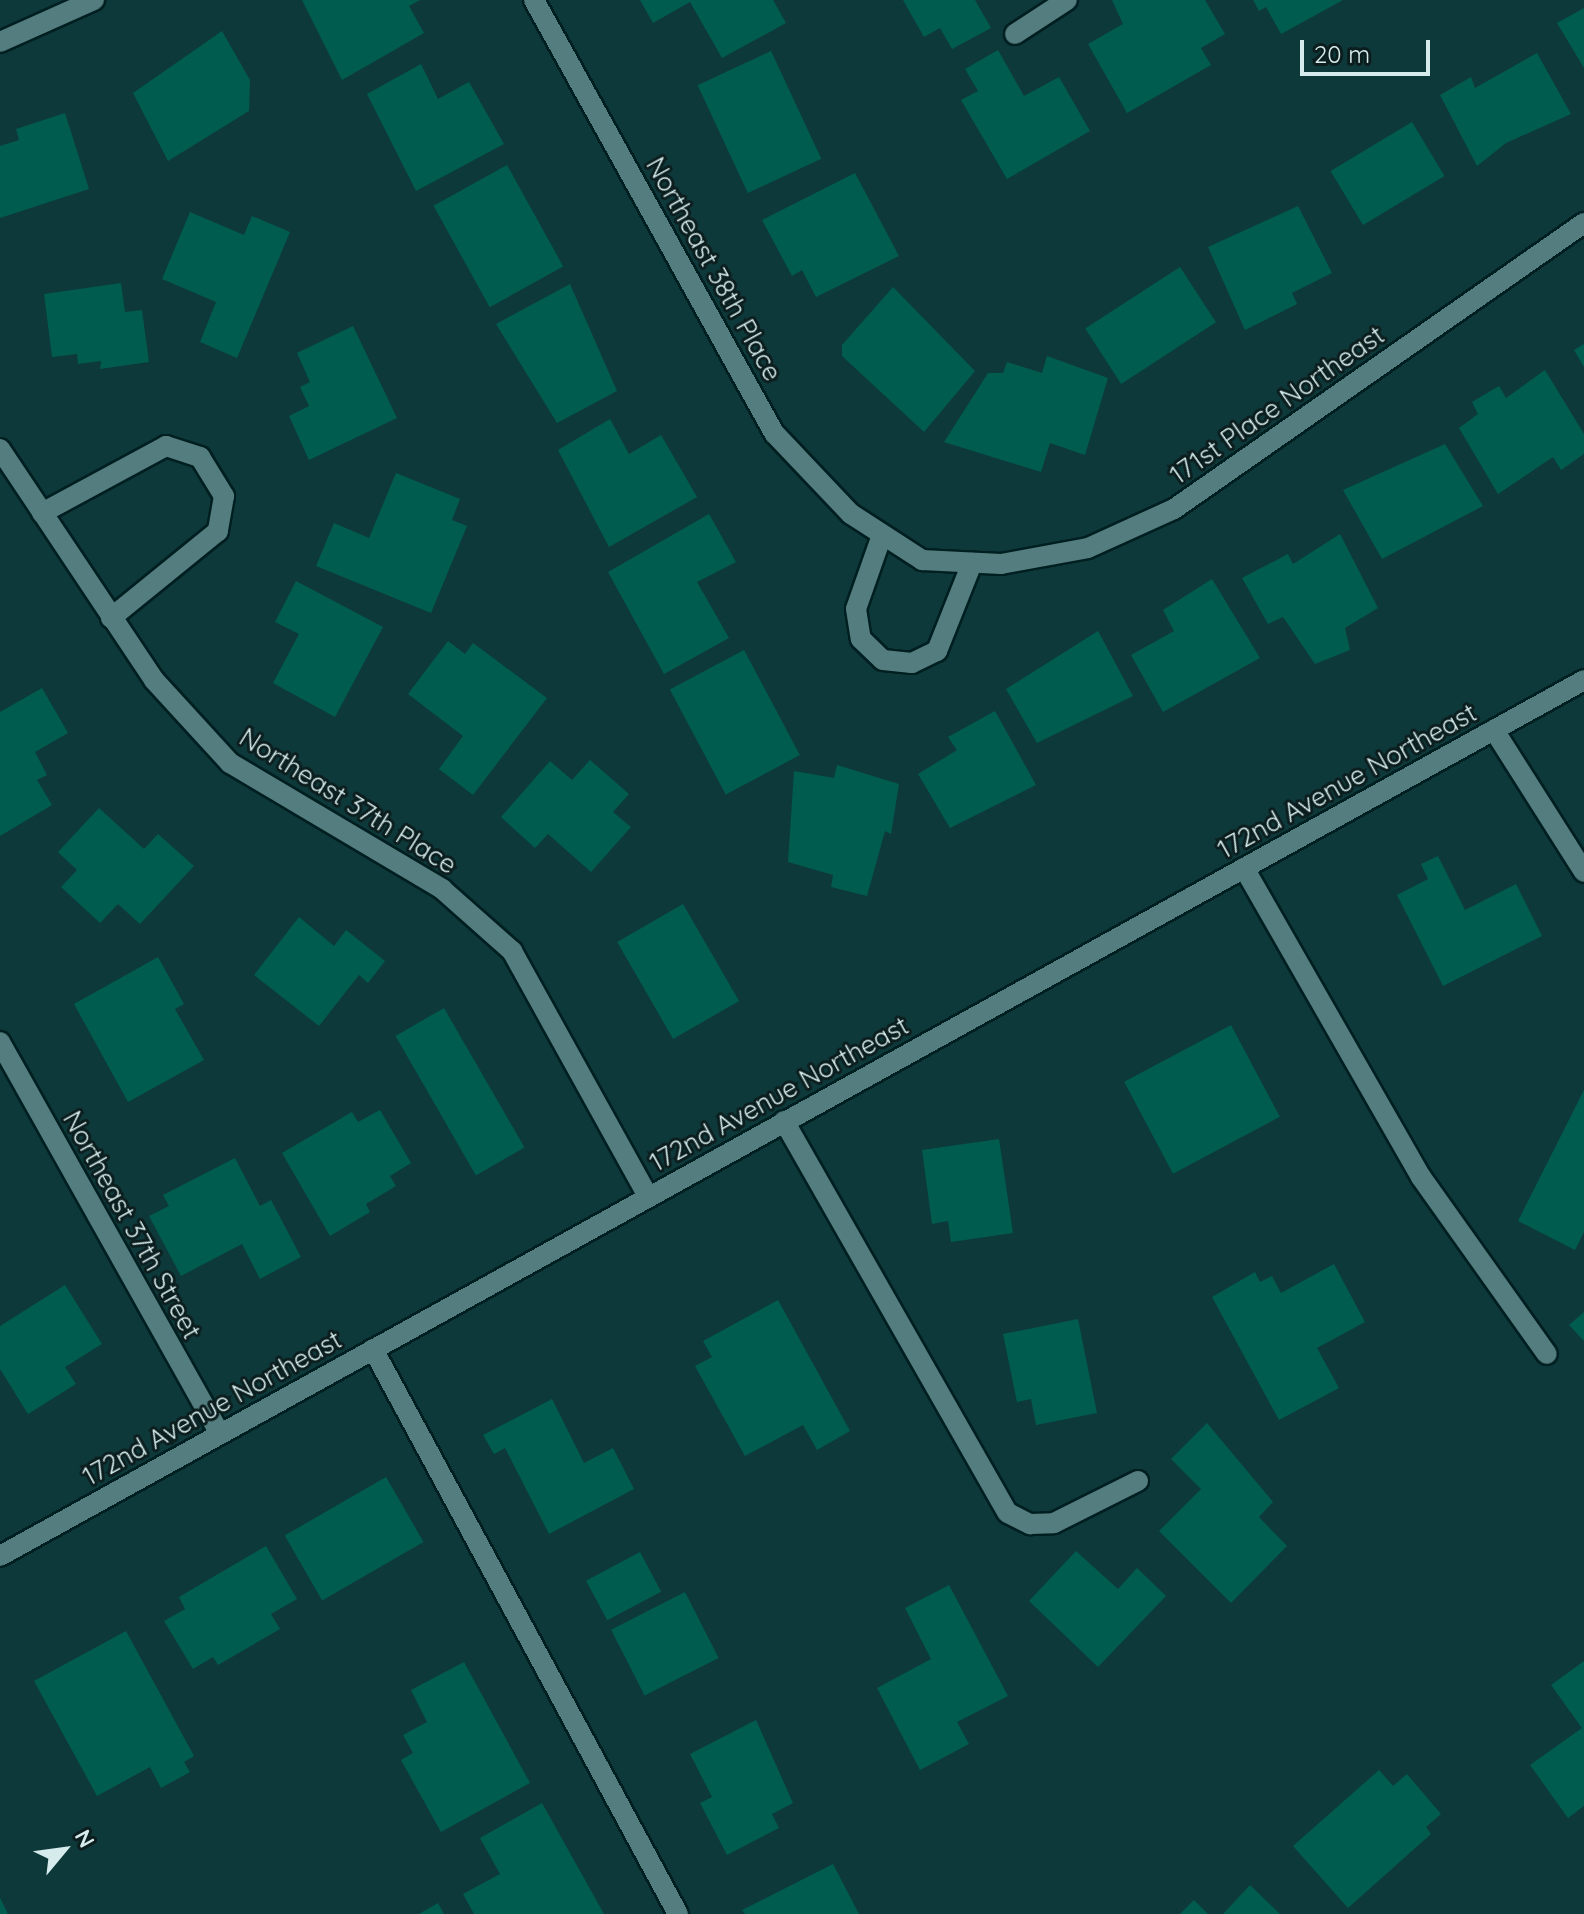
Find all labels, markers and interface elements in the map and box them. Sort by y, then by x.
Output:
scale bar [1304,24,1434,74]
text: 20 m [1314,39,1370,69]
street label: Northeast 38th Place [640,152,788,386]
street label: 171st Place Northeast [1164,319,1390,491]
street label: 172nd Avenue Northeast [1212,697,1482,865]
street label: Northeast 37th Place [234,722,462,880]
street label: 172nd Avenue Northeast [644,1010,914,1178]
street label: Northeast 37th Street [56,1106,208,1344]
street label: 172nd Avenue Northeast [77,1324,347,1492]
north arrow [24,1810,104,1890]
text: N [69,1824,101,1852]

